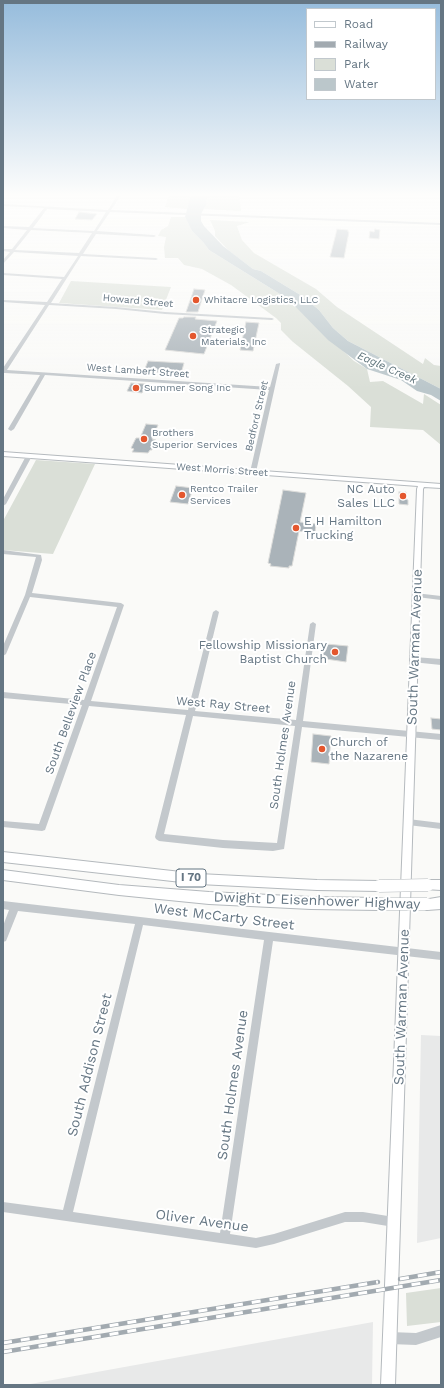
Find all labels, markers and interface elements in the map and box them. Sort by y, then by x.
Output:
legend [306,8,436,100]
text: Road [344,17,373,31]
text: Railway [344,37,388,51]
text: Park [344,57,370,71]
text: Water [344,77,378,91]
street label: Howard Street [102,292,174,310]
place label: Whitacre Logistics, LLC [204,294,318,306]
marker: Whitacre Logistics, LLC [191,295,201,305]
place label: Strategic Materials, Inc [201,324,266,348]
marker: Strategic Materials, Inc [188,331,198,341]
water label: Eagle Creek [355,349,419,387]
street label: West Lambert Street [86,361,190,381]
street label: Bedford Street [243,380,271,452]
place label: Summer Song Inc [144,382,231,394]
marker: Summer Song Inc [131,383,141,393]
place label: Brothers Superior Services [152,427,238,450]
marker: Brothers Superior Services [139,434,149,444]
street label: West Morris Street [176,461,268,479]
place label: NC Auto Sales LLC [337,482,395,510]
place label: Rentco Trailer Services [190,483,258,506]
marker: Rentco Trailer Services [177,490,187,500]
marker: NC Auto Sales LLC [398,491,408,501]
place label: E H Hamilton Trucking [304,514,382,542]
marker: E H Hamilton Trucking [291,523,301,533]
street label: South Warman Avenue [404,569,426,725]
place label: Fellowship Missionary Baptist Church [199,638,327,666]
marker: Fellowship Missionary Baptist Church [330,647,340,657]
street label: South Belleview Place [42,650,100,776]
street label: South Holmes Avenue [267,680,299,810]
street label: West Ray Street [175,694,271,716]
place label: Church of the Nazarene [330,735,408,763]
marker: Church of the Nazarene [317,744,327,754]
road number: I 70 [176,869,206,887]
street label: Dwight D Eisenhower Highway [213,889,421,913]
street label: West McCarty Street [153,900,295,934]
street label: South Warman Avenue [391,929,413,1085]
street label: South Addison Street [64,992,116,1138]
street label: South Holmes Avenue [214,1009,252,1161]
street label: Oliver Avenue [154,1206,250,1236]

